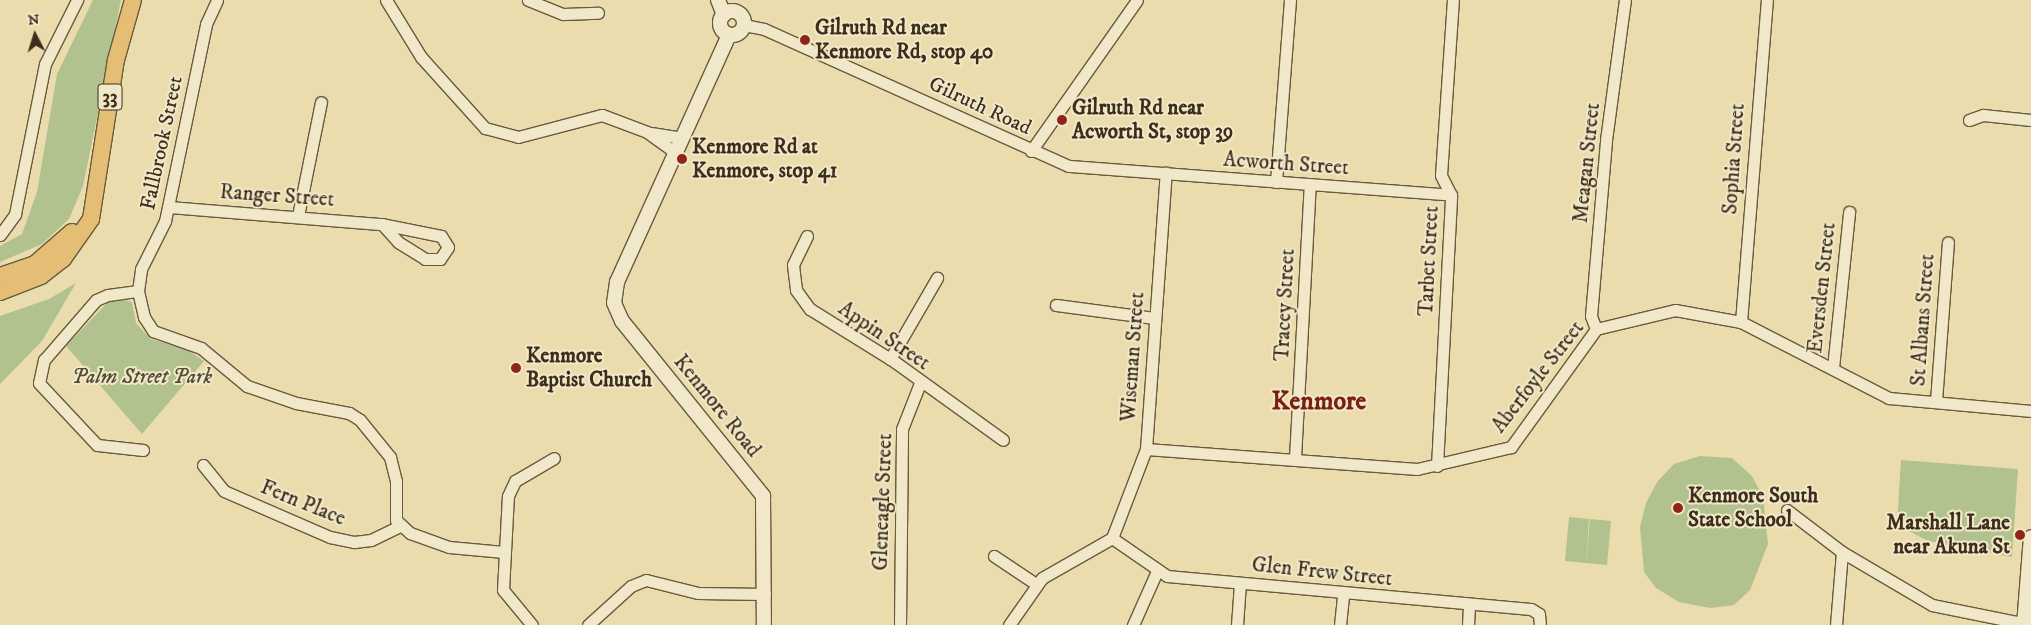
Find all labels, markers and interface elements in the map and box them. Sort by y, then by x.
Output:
north arrow [10,10,60,60]
text: N [27,11,40,30]
place label: Gilruth Rd near Kenmore Rd, stop 40 [815,15,993,65]
marker: Gilruth Rd near Kenmore Rd, stop 40 [799,34,811,46]
street label: Gilruth Road [925,71,1035,141]
street label: Fallbrook Street [136,74,188,212]
road number: 33 [98,80,122,114]
place label: Gilruth Rd near Acworth St, stop 39 [1072,95,1233,145]
street label: Meagan Street [1568,102,1606,224]
street label: Sophia Street [1718,103,1750,215]
marker: Gilruth Rd near Acworth St, stop 39 [1056,114,1068,126]
place label: Kenmore Rd at Kenmore, stop 41 [692,134,838,184]
street label: Acworth Street [1222,147,1350,181]
marker: Kenmore Rd at Kenmore, stop 41 [676,153,688,165]
street label: Ranger Street [219,179,335,213]
street label: Tarbet Street [1414,205,1444,317]
street label: Eversden Street [1803,221,1841,355]
street label: Tracey Street [1269,248,1301,362]
street label: St Albans Street [1906,253,1940,387]
street label: Wiseman Street [1116,291,1150,423]
street label: Appin Street [833,296,935,376]
street label: Aberfoyle Street [1486,316,1590,438]
place label: Kenmore Baptist Church [526,343,652,393]
street label: Kenmore Road [668,350,766,462]
marker: Kenmore Baptist Church [510,362,522,374]
park label: Palm Street Park [72,364,212,390]
district label: Kenmore [1272,386,1366,418]
street label: Gleneagle Street [868,433,898,571]
street label: Fern Place [257,475,349,531]
place label: Kenmore South State School [1688,483,1818,533]
marker: Kenmore South State School [1672,502,1684,514]
place label: Marshall Lane near Akuna St [1886,510,2010,560]
marker: Marshall Lane near Akuna St [2014,529,2026,541]
street label: Glen Frew Street [1251,552,1393,592]

